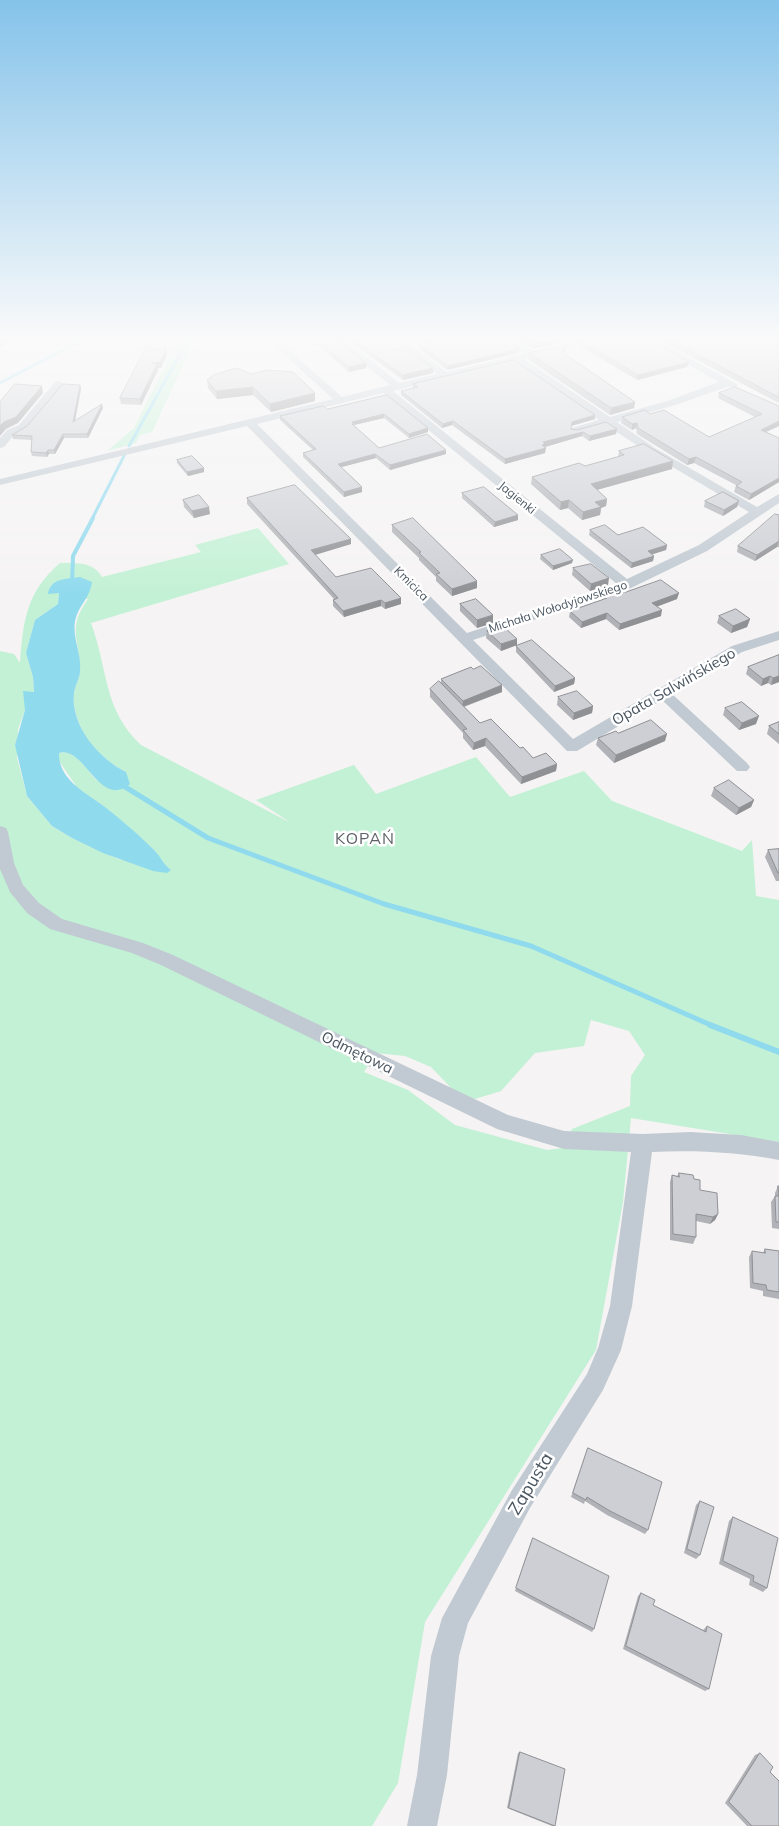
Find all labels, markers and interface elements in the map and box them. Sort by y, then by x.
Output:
street label: Jagienki [495,479,539,517]
street label: Kmicica [391,564,431,604]
street label: Michała Wołodyjowskiego [487,578,629,636]
street label: Opata Salwińskiego [609,644,739,730]
district label: KOPAŃ [334,829,396,849]
street label: Odmętowa [318,1028,396,1078]
street label: Zapusta [504,1449,558,1519]

